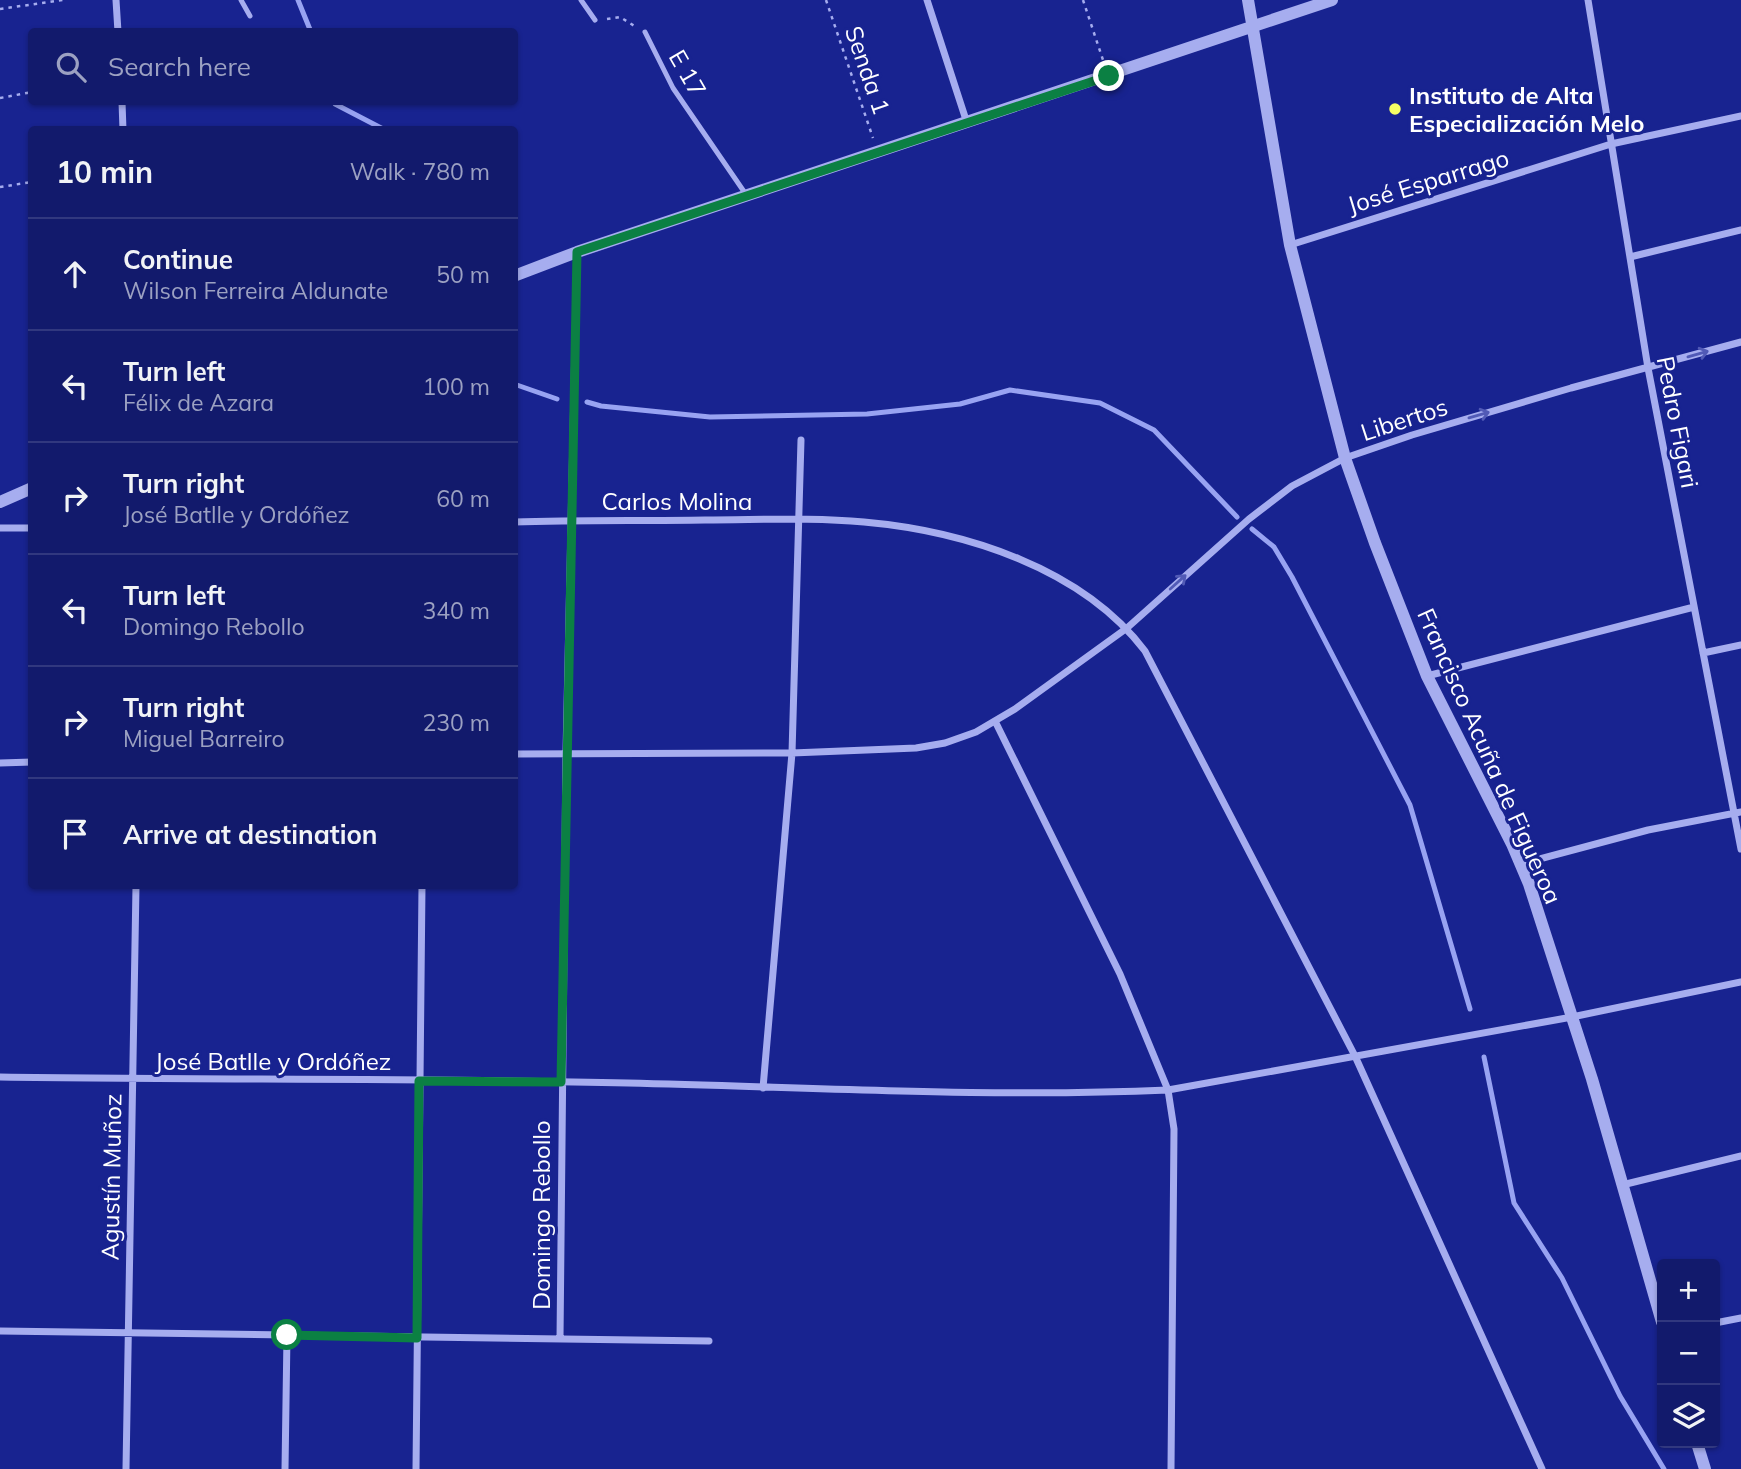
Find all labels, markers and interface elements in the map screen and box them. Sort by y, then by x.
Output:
street label: Senda 1 [839,22,897,118]
search box [28,28,518,105]
street label: E 17 [663,44,713,102]
icon: search [52,48,90,86]
text: Search here [108,50,251,83]
route end [1093,60,1124,91]
place label: Instituto de Alta Especialización Melo [1409,80,1645,138]
marker: Instituto de Alta Especialización Melo [1387,101,1403,117]
street label: José Esparrago [1344,142,1512,220]
text: 10 min [56,153,153,191]
text: Walk · 780 m [350,157,490,186]
text: Continue [123,243,233,276]
icon: ahead [56,255,94,293]
text: 50 m [436,260,490,289]
text: Wilson Ferreira Aldunate [123,276,388,305]
one-way arrow [1687,347,1709,360]
street label: Pedro Figari [1651,354,1705,490]
text: Turn left [123,355,225,388]
icon: left [56,367,94,405]
text: 100 m [422,372,490,401]
text: Félix de Azara [123,388,274,417]
street label: Libertos [1357,391,1451,447]
one-way arrow [1468,408,1490,421]
text: Turn right [123,467,244,500]
icon: right [56,479,94,517]
text: 60 m [436,484,490,513]
street label: Carlos Molina [602,486,752,516]
text: José Batlle y Ordóñez [123,500,350,529]
one-way arrow [1169,574,1187,590]
text: Turn left [123,579,225,612]
icon: left [56,591,94,629]
text: 340 m [422,596,490,625]
street label: Francisco Acuña de Figueroa [1411,604,1569,908]
text: Domingo Rebollo [123,612,305,641]
text: Turn right [123,691,244,724]
icon: right [56,703,94,741]
text: 230 m [422,708,490,737]
text: Miguel Barreiro [123,724,285,753]
icon: arrive [56,815,94,853]
text: Arrive at destination [123,818,378,851]
street label: José Batlle y Ordóñez [155,1046,391,1076]
street label: Agustín Muñoz [95,1093,127,1261]
street label: Domingo Rebollo [526,1120,556,1310]
map controls [1657,1259,1720,1448]
button: + [1657,1259,1720,1322]
route start [271,1319,302,1350]
button: − [1657,1322,1720,1385]
button: layers [1657,1385,1720,1448]

